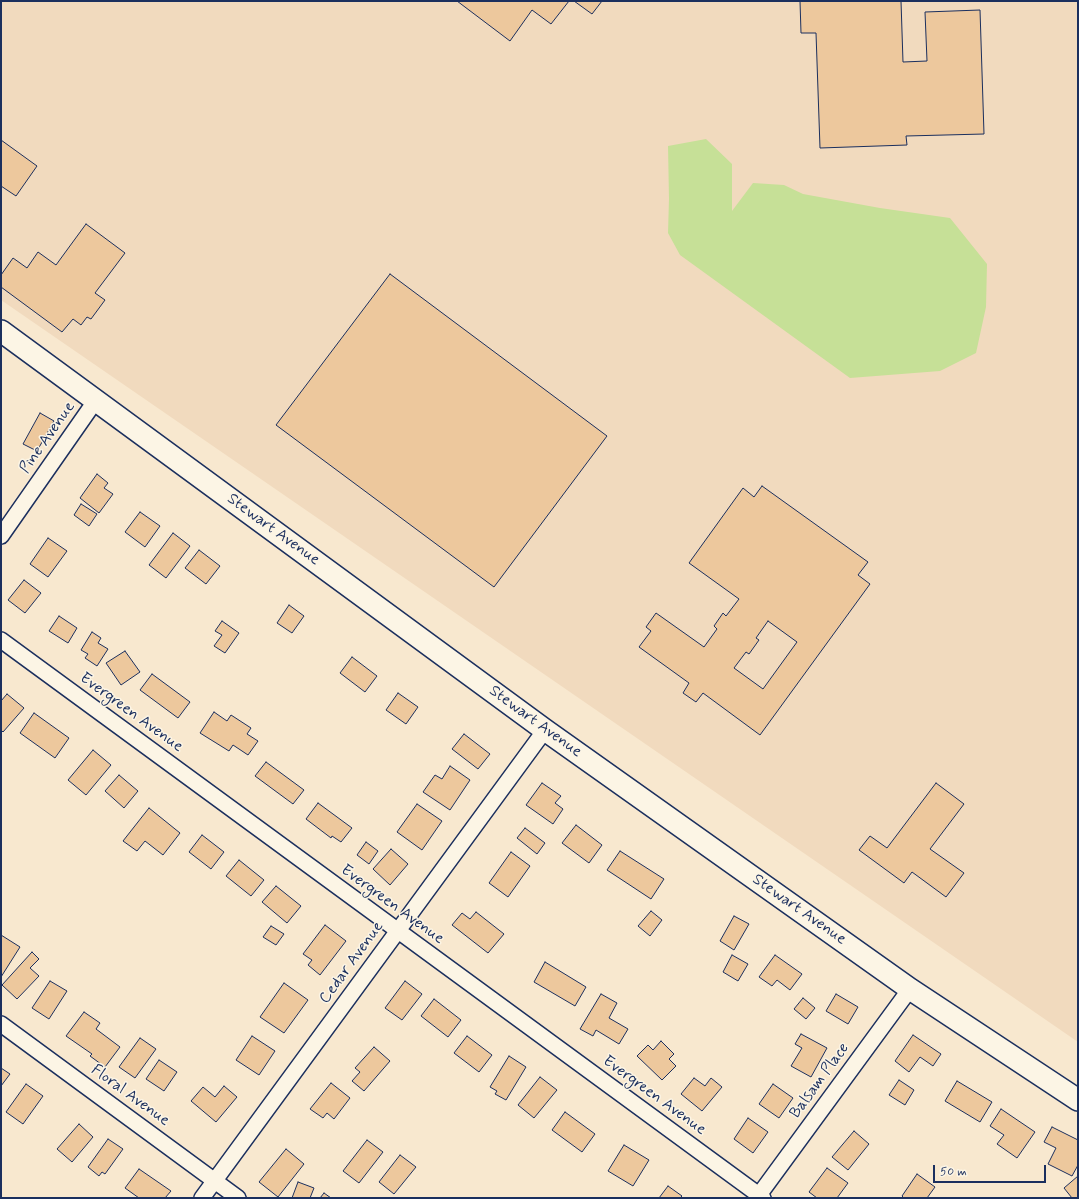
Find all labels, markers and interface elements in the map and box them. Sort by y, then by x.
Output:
street label: Pine Avenue [16,398,80,478]
street label: Stewart Avenue [223,490,323,570]
street label: Evergreen Avenue [76,669,186,757]
street label: Stewart Avenue [485,682,585,762]
street label: Evergreen Avenue [337,861,447,949]
street label: Stewart Avenue [748,870,850,950]
street label: Cedar Avenue [316,918,388,1008]
street label: Balsam Place [786,1039,854,1123]
street label: Evergreen Avenue [599,1052,709,1140]
street label: Floral Avenue [87,1061,173,1131]
scale bar [935,1157,1048,1183]
text: 50 m [940,1164,967,1180]

